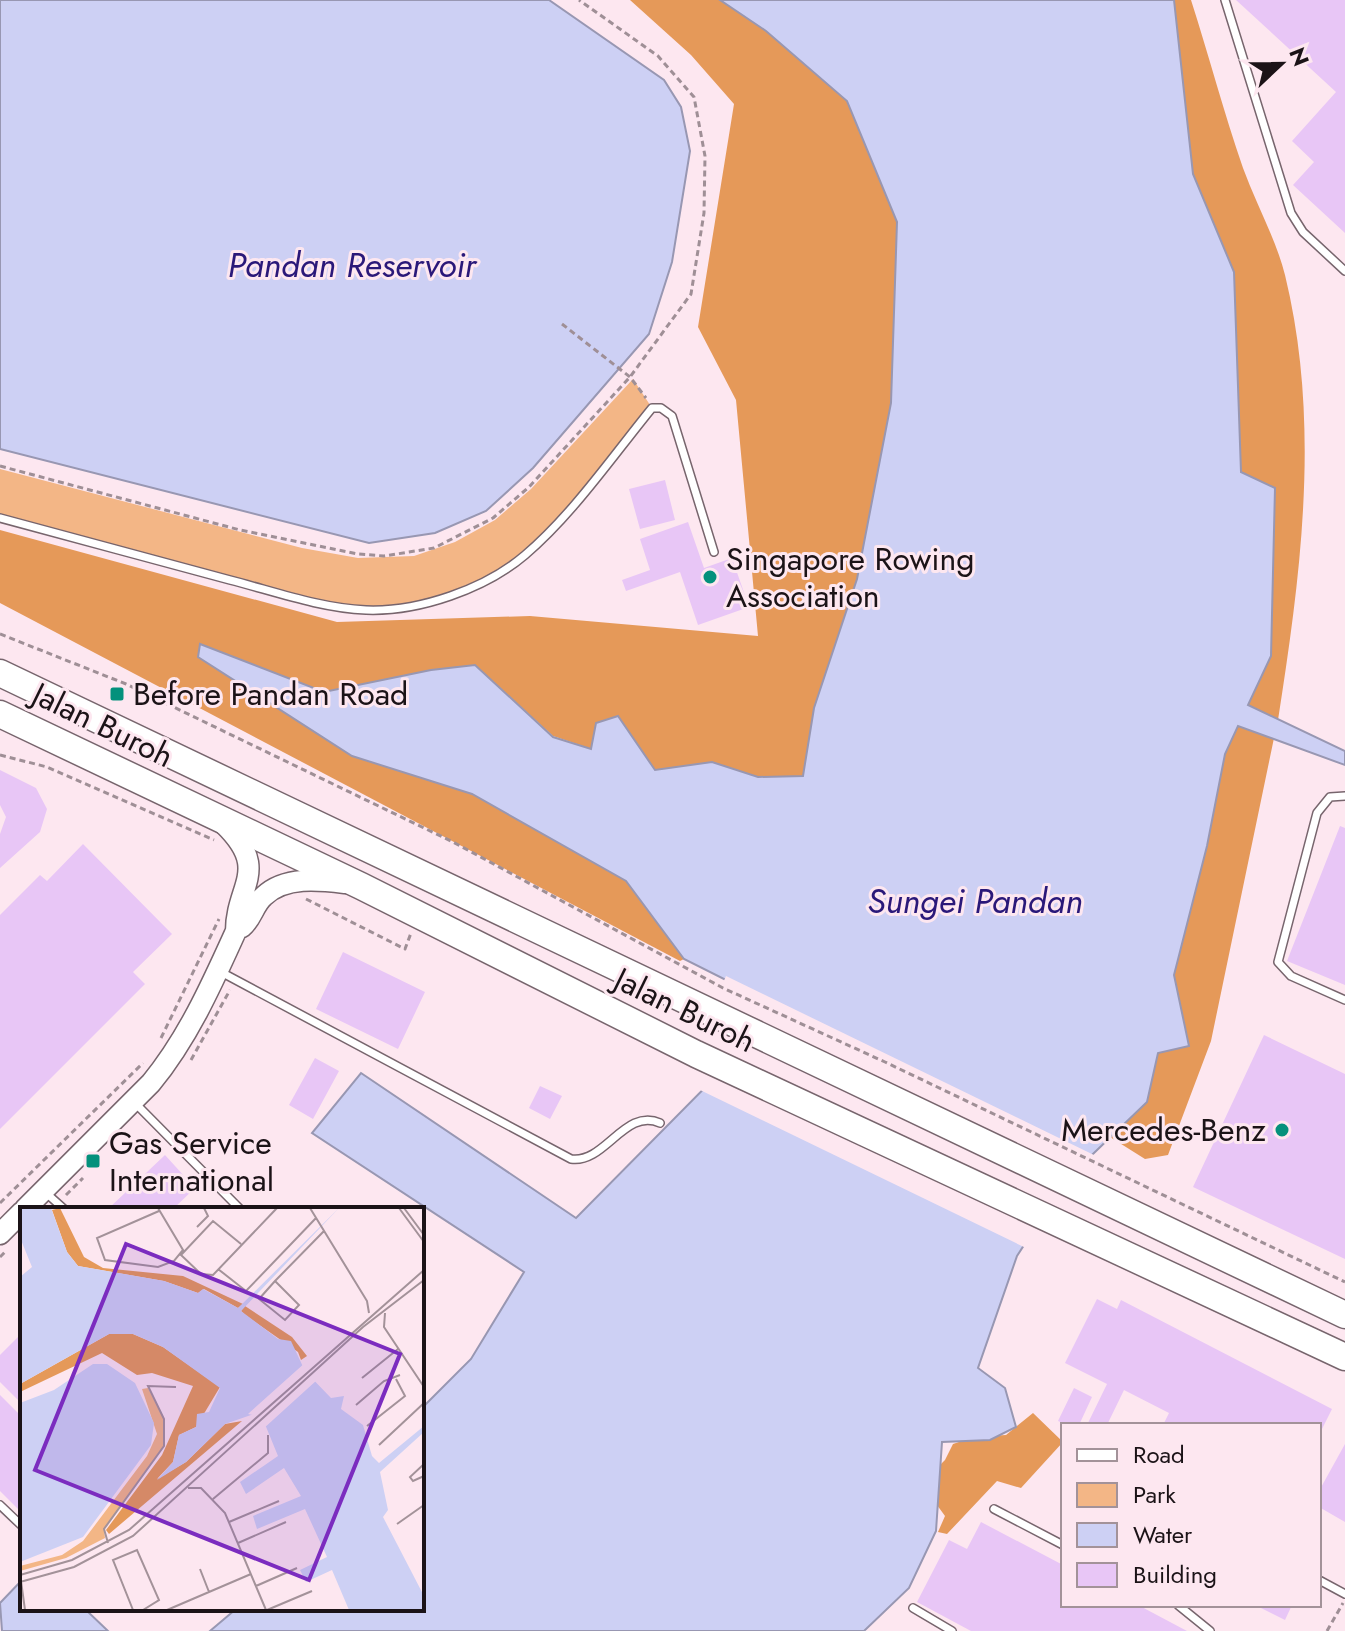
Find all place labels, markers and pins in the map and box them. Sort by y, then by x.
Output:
place label: Singapore Rowing Association [726,536,975,619]
marker: Singapore Rowing Association [701,568,719,586]
place label: Before Pandan Road [133,671,408,717]
marker: Before Pandan Road [108,685,126,703]
place label: Mercedes-Benz [1061,1107,1266,1153]
place label: Gas Service International [109,1120,274,1203]
marker: Mercedes-Benz [1273,1121,1291,1139]
marker: Gas Service International [84,1152,102,1170]

